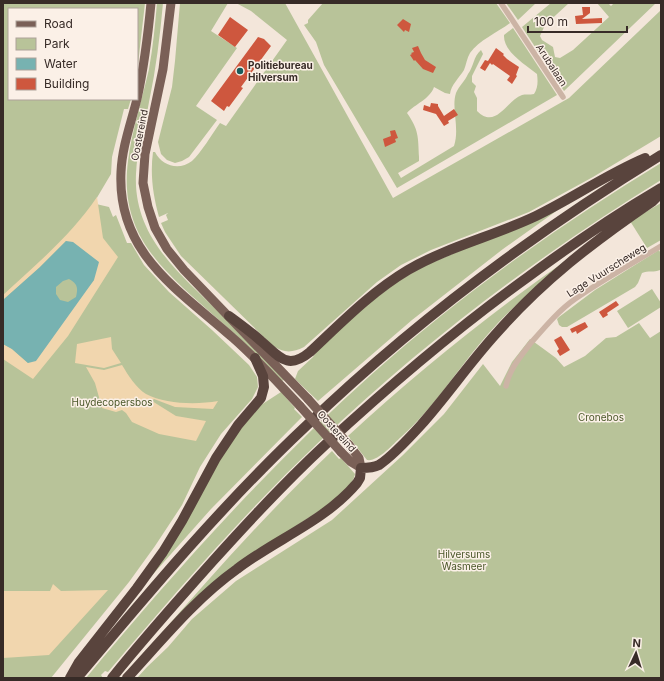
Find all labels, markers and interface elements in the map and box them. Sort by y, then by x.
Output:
legend [8,8,138,100]
scale bar [528,8,627,34]
text: 100 m [534,14,568,29]
text: Road [44,16,73,31]
text: Park [44,36,70,51]
street label: Arubalaan [534,42,570,88]
text: Water [44,56,78,71]
place label: Politiebureau Hilversum [248,59,313,83]
marker: Politiebureau Hilversum [235,66,245,76]
text: Building [44,76,89,91]
street label: Oostereind [128,108,150,162]
street label: Lage Vuurscheweg [564,241,648,299]
park label: Huydecopersbos [72,396,152,408]
street label: Oostereind [315,408,359,454]
park label: Cronebos [578,411,624,423]
park label: Hilversums Wasmeer [438,548,490,572]
north arrow [616,633,656,673]
text: N [632,636,641,650]

